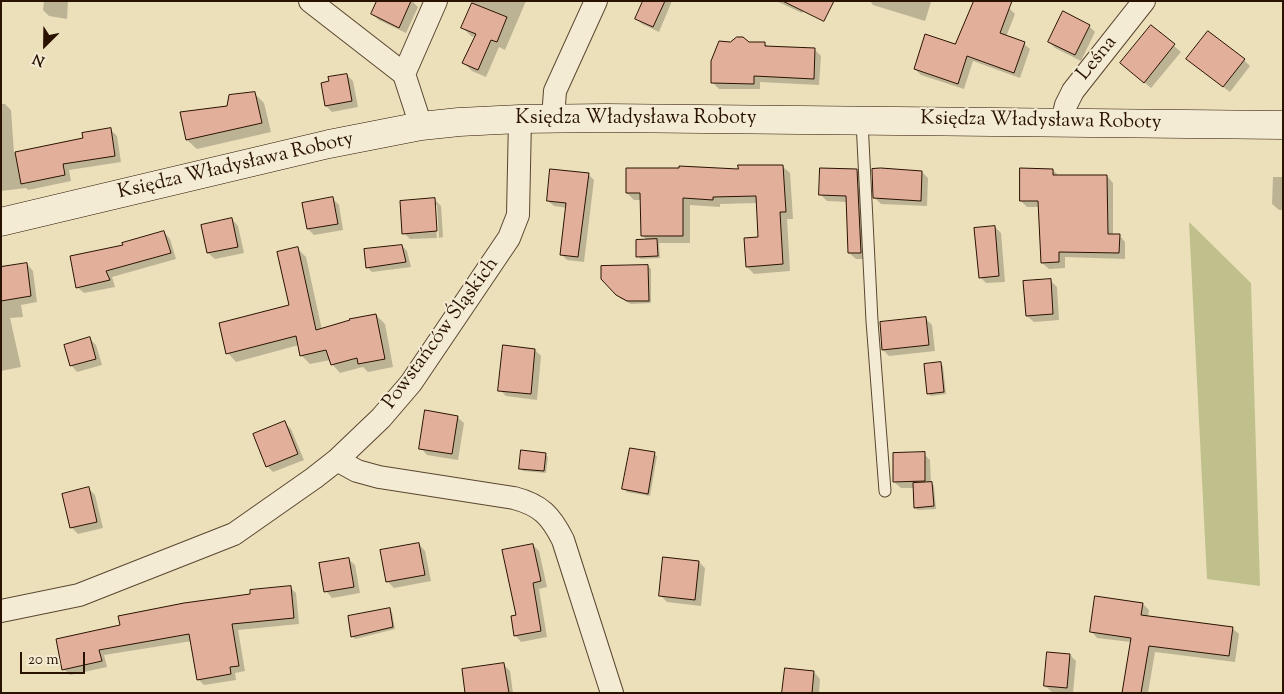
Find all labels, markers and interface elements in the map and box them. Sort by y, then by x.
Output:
north arrow [20,20,70,70]
street label: Leśna [1073,32,1123,86]
text: N [30,47,48,70]
street label: Księdza Władysława Roboty [515,108,757,132]
street label: Księdza Władysława Roboty [920,108,1162,136]
street label: Księdza Władysława Roboty [116,128,356,206]
street label: Powstańców Śląskich [379,253,505,415]
scale bar [22,642,88,674]
text: 20 m [28,650,59,671]

